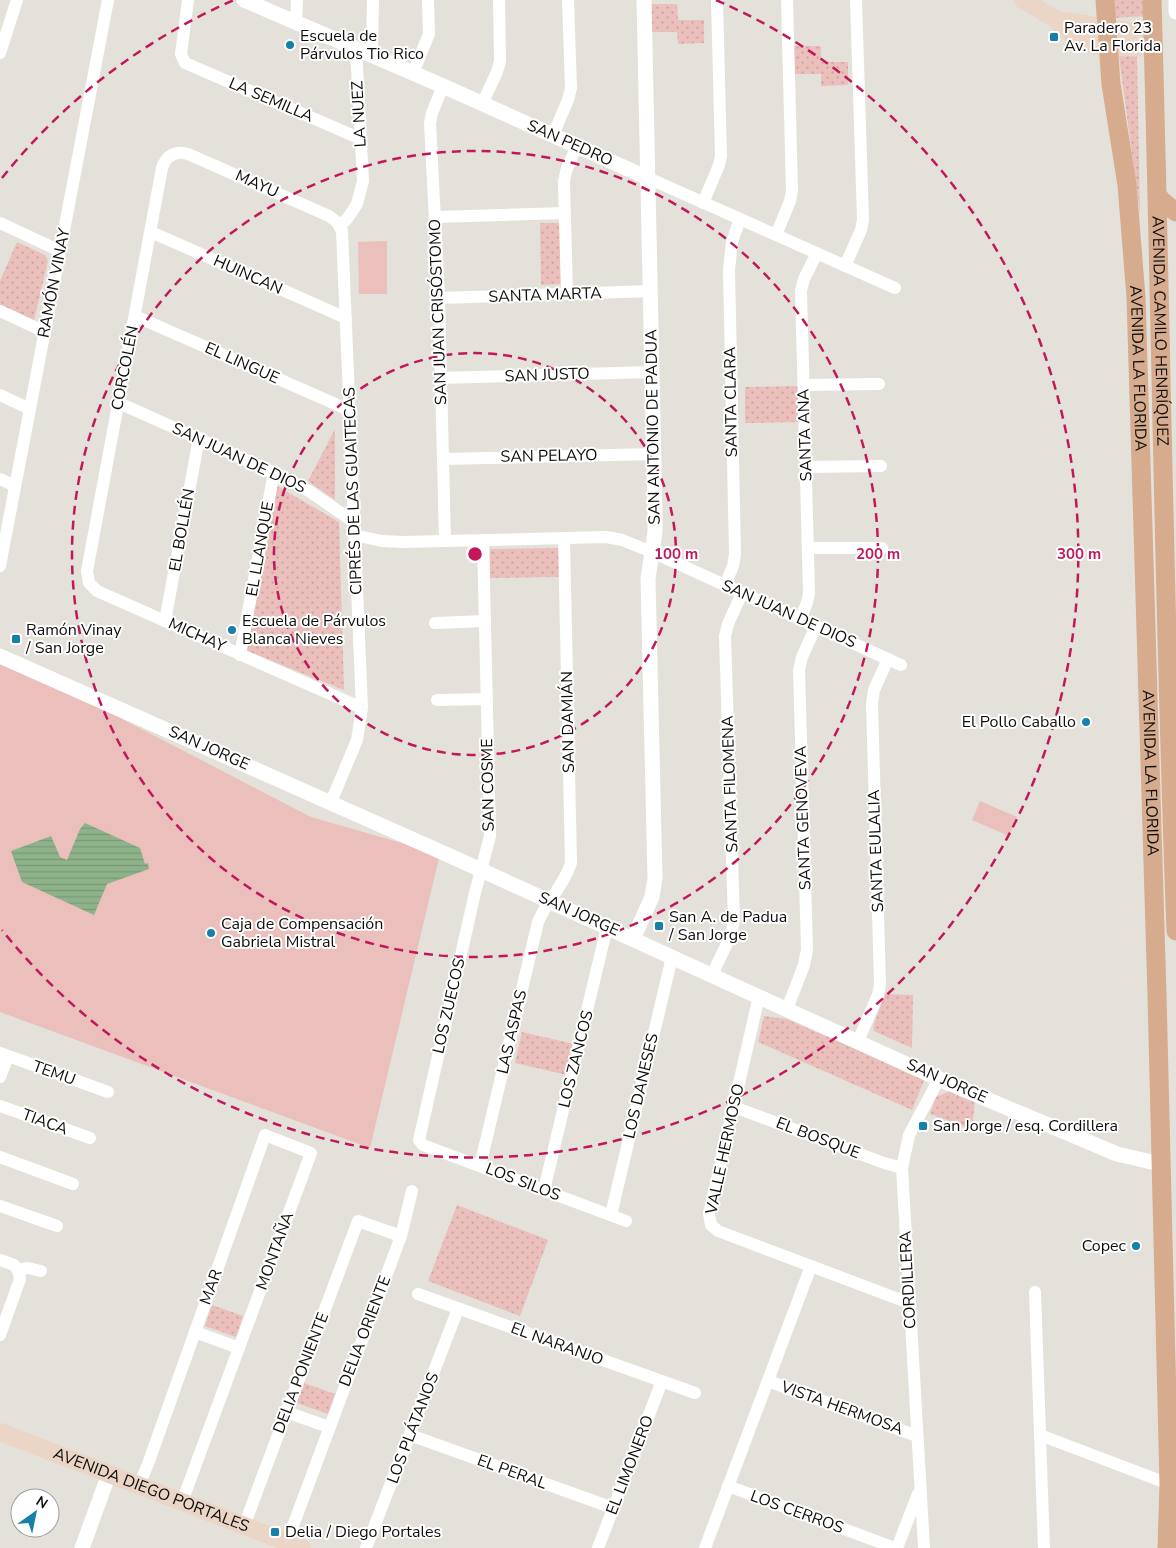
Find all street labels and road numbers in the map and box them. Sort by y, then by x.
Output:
street label: LA SEMILLA [225,72,317,128]
street label: LA NUEZ [346,80,372,148]
street label: SAN PEDRO [524,114,616,172]
street label: MAYU [232,165,282,203]
street label: AVENIDA CAMILO HENRÍQUEZ [1146,216,1173,447]
street label: SAN JUAN CRISÓSTOMO [424,219,452,405]
street label: RAMÓN VINAY [33,226,75,340]
street label: HUINCAN [210,250,286,300]
street label: SANTA MARTA [488,282,602,308]
street label: AVENIDA LA FLORIDA [1124,284,1152,452]
street label: CORCOLÉN [106,324,144,412]
street label: SAN ANTONIO DE PADUA [640,329,666,525]
street label: EL LINGUE [201,337,283,389]
street label: SANTA CLARA [719,346,743,457]
street label: SAN JUSTO [504,363,590,387]
street label: CIPRÉS DE LAS GUAITECAS [338,387,368,595]
street label: SANTA ANA [792,388,818,482]
street label: SAN JUAN DE DIOS [169,417,310,499]
street label: SAN PELAYO [500,444,598,468]
street label: EL BOLLÉN [164,487,200,573]
street label: EL LLANQUE [241,500,279,598]
street label: SAN JUAN DE DIOS [718,574,860,654]
street label: MICHAY [165,613,230,658]
street label: SAN DAMIÁN [556,671,580,773]
street label: AVENIDA LA FLORIDA [1137,690,1164,857]
street label: SANTA FILOMENA [717,715,743,853]
street label: SAN JORGE [165,720,253,776]
street label: SAN COSME [476,738,500,832]
street label: SANTA GENOVEVA [789,745,817,891]
street label: SANTA EULALIA [863,789,889,913]
street label: SAN JORGE [535,886,623,942]
street label: LOS ZUECOS [427,956,471,1056]
street label: LAS ASPAS [492,988,532,1076]
street label: LOS ZANCOS [553,1008,599,1110]
street label: LOS DANESES [618,1031,664,1141]
street label: SAN JORGE [903,1053,991,1109]
street label: TEMU [29,1055,79,1091]
street label: VALLE HERMOSO [700,1082,750,1217]
street label: TIACA [19,1104,71,1141]
street label: EL BOSQUE [773,1112,863,1164]
street label: LOS SILOS [482,1158,564,1206]
street label: MONTAÑA [251,1209,299,1293]
street label: CORDILLERA [894,1230,922,1330]
street label: MAR [194,1266,228,1308]
street label: DELIA ORIENTE [334,1272,396,1390]
street label: DELIA PONIENTE [268,1309,334,1437]
street label: EL NARANJO [508,1317,606,1371]
street label: LOS PLÁTANOS [382,1369,444,1487]
street label: VISTA HERMOSA [777,1375,906,1440]
street label: EL LIMONERO [601,1412,659,1518]
street label: AVENIDA DIEGO PORTALES [50,1442,253,1538]
street label: EL PERAL [474,1449,550,1495]
street label: LOS CERROS [747,1485,847,1539]

